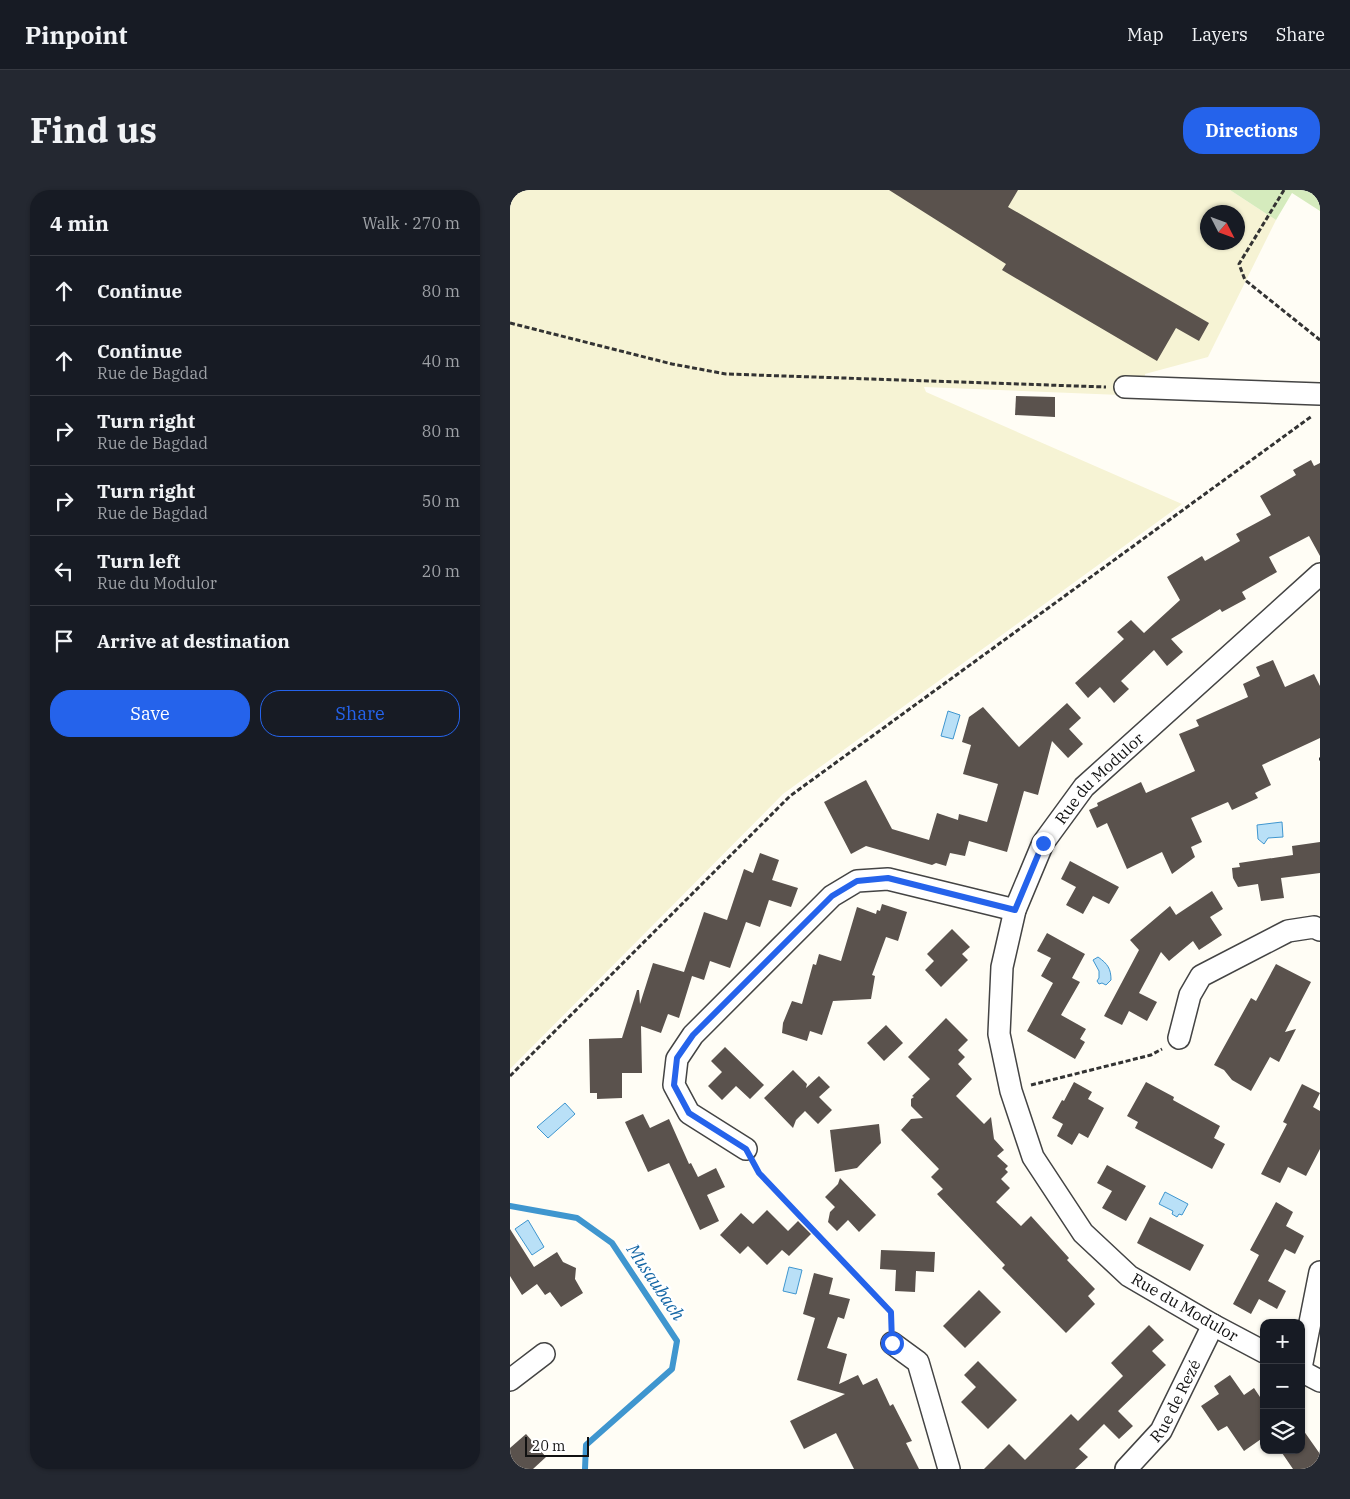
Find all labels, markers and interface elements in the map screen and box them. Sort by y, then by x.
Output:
text: Pinpoint [25,19,127,51]
text: Map [1127,23,1164,46]
text: Layers [1192,23,1248,46]
text: Share [1276,23,1325,46]
text: Find us [30,107,157,153]
button: Directions [1183,107,1320,154]
north arrow [1200,205,1245,250]
text: 4 min [50,209,109,237]
text: Walk · 270 m [362,213,460,233]
icon: ahead [50,277,78,305]
text: Continue [97,279,182,303]
text: 80 m [422,281,460,301]
text: Continue [97,339,182,363]
icon: ahead [50,347,78,375]
text: 40 m [422,351,460,371]
text: Rue de Bagdad [97,363,208,383]
text: Turn right [97,409,195,433]
icon: right [50,417,78,445]
text: 80 m [422,421,460,441]
text: Rue de Bagdad [97,433,208,453]
text: Turn right [97,479,195,503]
icon: right [50,487,78,515]
text: 50 m [422,491,460,511]
text: Rue de Bagdad [97,503,208,523]
text: Turn left [97,549,180,573]
icon: left [50,557,78,585]
text: 20 m [422,561,460,581]
text: Rue du Modulor [97,573,217,593]
icon: arrive [50,627,78,655]
text: Arrive at destination [97,629,290,653]
button: Save [50,690,250,737]
button: Share [260,690,460,737]
street label: Rue du Modulor [1050,728,1148,828]
route end [1032,832,1055,855]
water label: Musaubach [621,1238,690,1325]
street label: Rue du Modulor [1128,1268,1242,1346]
map controls [1260,1319,1305,1454]
button: + [1260,1319,1305,1364]
route start [881,1332,904,1355]
street label: Rue de Rezé [1146,1356,1205,1447]
button: − [1260,1364,1305,1409]
button: layers [1260,1409,1305,1454]
scale bar [525,1434,589,1457]
text: 20 m [532,1437,565,1455]

